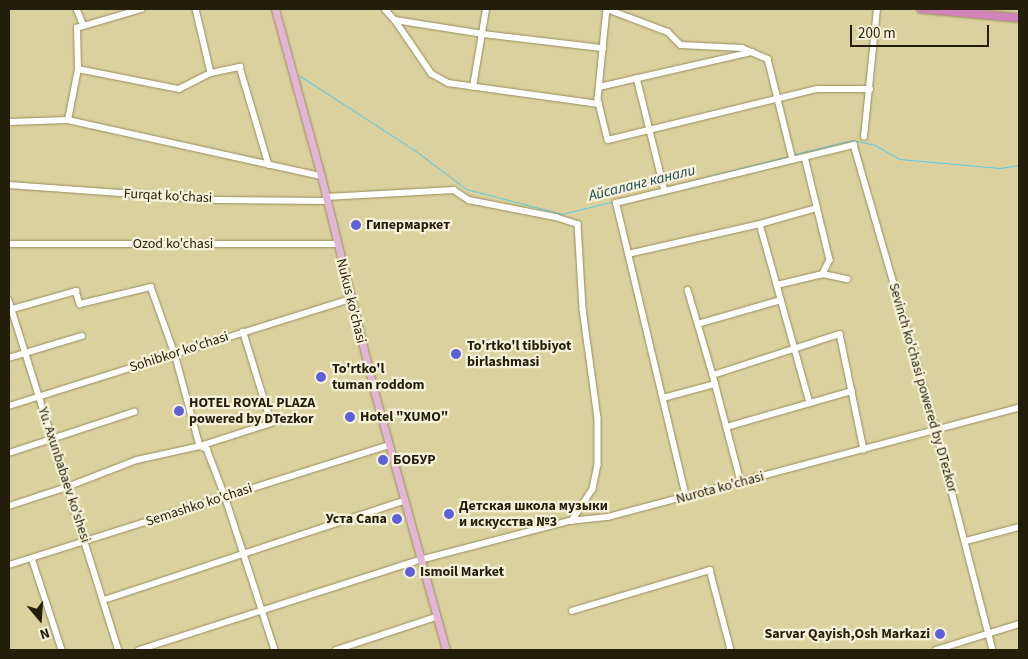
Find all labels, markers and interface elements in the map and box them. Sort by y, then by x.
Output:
scale bar [853,15,992,47]
text: 200 m [858,23,896,44]
water label: Айсаланг канали [587,161,697,205]
street label: Furqat ko'chasi [123,185,213,207]
place label: Гипермаркет [366,217,450,233]
marker: Гипермаркет [350,219,362,231]
street label: Ozod ko'chasi [133,236,213,252]
street label: Nukus ko'chasi [332,257,370,345]
street label: Sevinch ko'chasi powered by DTezkor [885,281,961,495]
street label: Sohibkor ko'chasi [127,328,231,376]
place label: To'rtko'l tibbiyot birlashmasi [467,338,571,371]
marker: To'rtko'l tibbiyot birlashmasi [449,347,463,361]
place label: To'rtko'l tuman roddom [332,361,425,394]
marker: To'rtko'l tuman roddom [314,370,328,384]
place label: HOTEL ROYAL PLAZA powered by DTezkor [189,395,315,428]
street label: Yu. Axunbabaev ko'shesi [34,405,94,545]
marker: HOTEL ROYAL PLAZA powered by DTezkor [173,405,185,417]
place label: Hotel "XUMO" [360,409,448,425]
marker: Hotel "XUMO" [344,411,356,423]
place label: БОБУР [393,452,435,468]
marker: БОБУР [377,454,389,466]
street label: Nurota ko'chasi [674,468,766,508]
street label: Semashko ko'chasi [144,480,254,530]
place label: Детская школа музыки и искусства №3 [459,498,608,530]
marker: Детская школа музыки и искусства №3 [443,508,455,520]
place label: Уста Сапа [326,511,387,527]
marker: Уста Сапа [391,513,403,525]
place label: Ismoil Market [420,564,504,580]
marker: Ismoil Market [404,566,416,578]
north arrow [15,594,65,644]
text: N [37,622,52,644]
place label: Sarvar Qayish,Osh Markazi [764,626,930,642]
marker: Sarvar Qayish,Osh Markazi [934,628,946,640]

